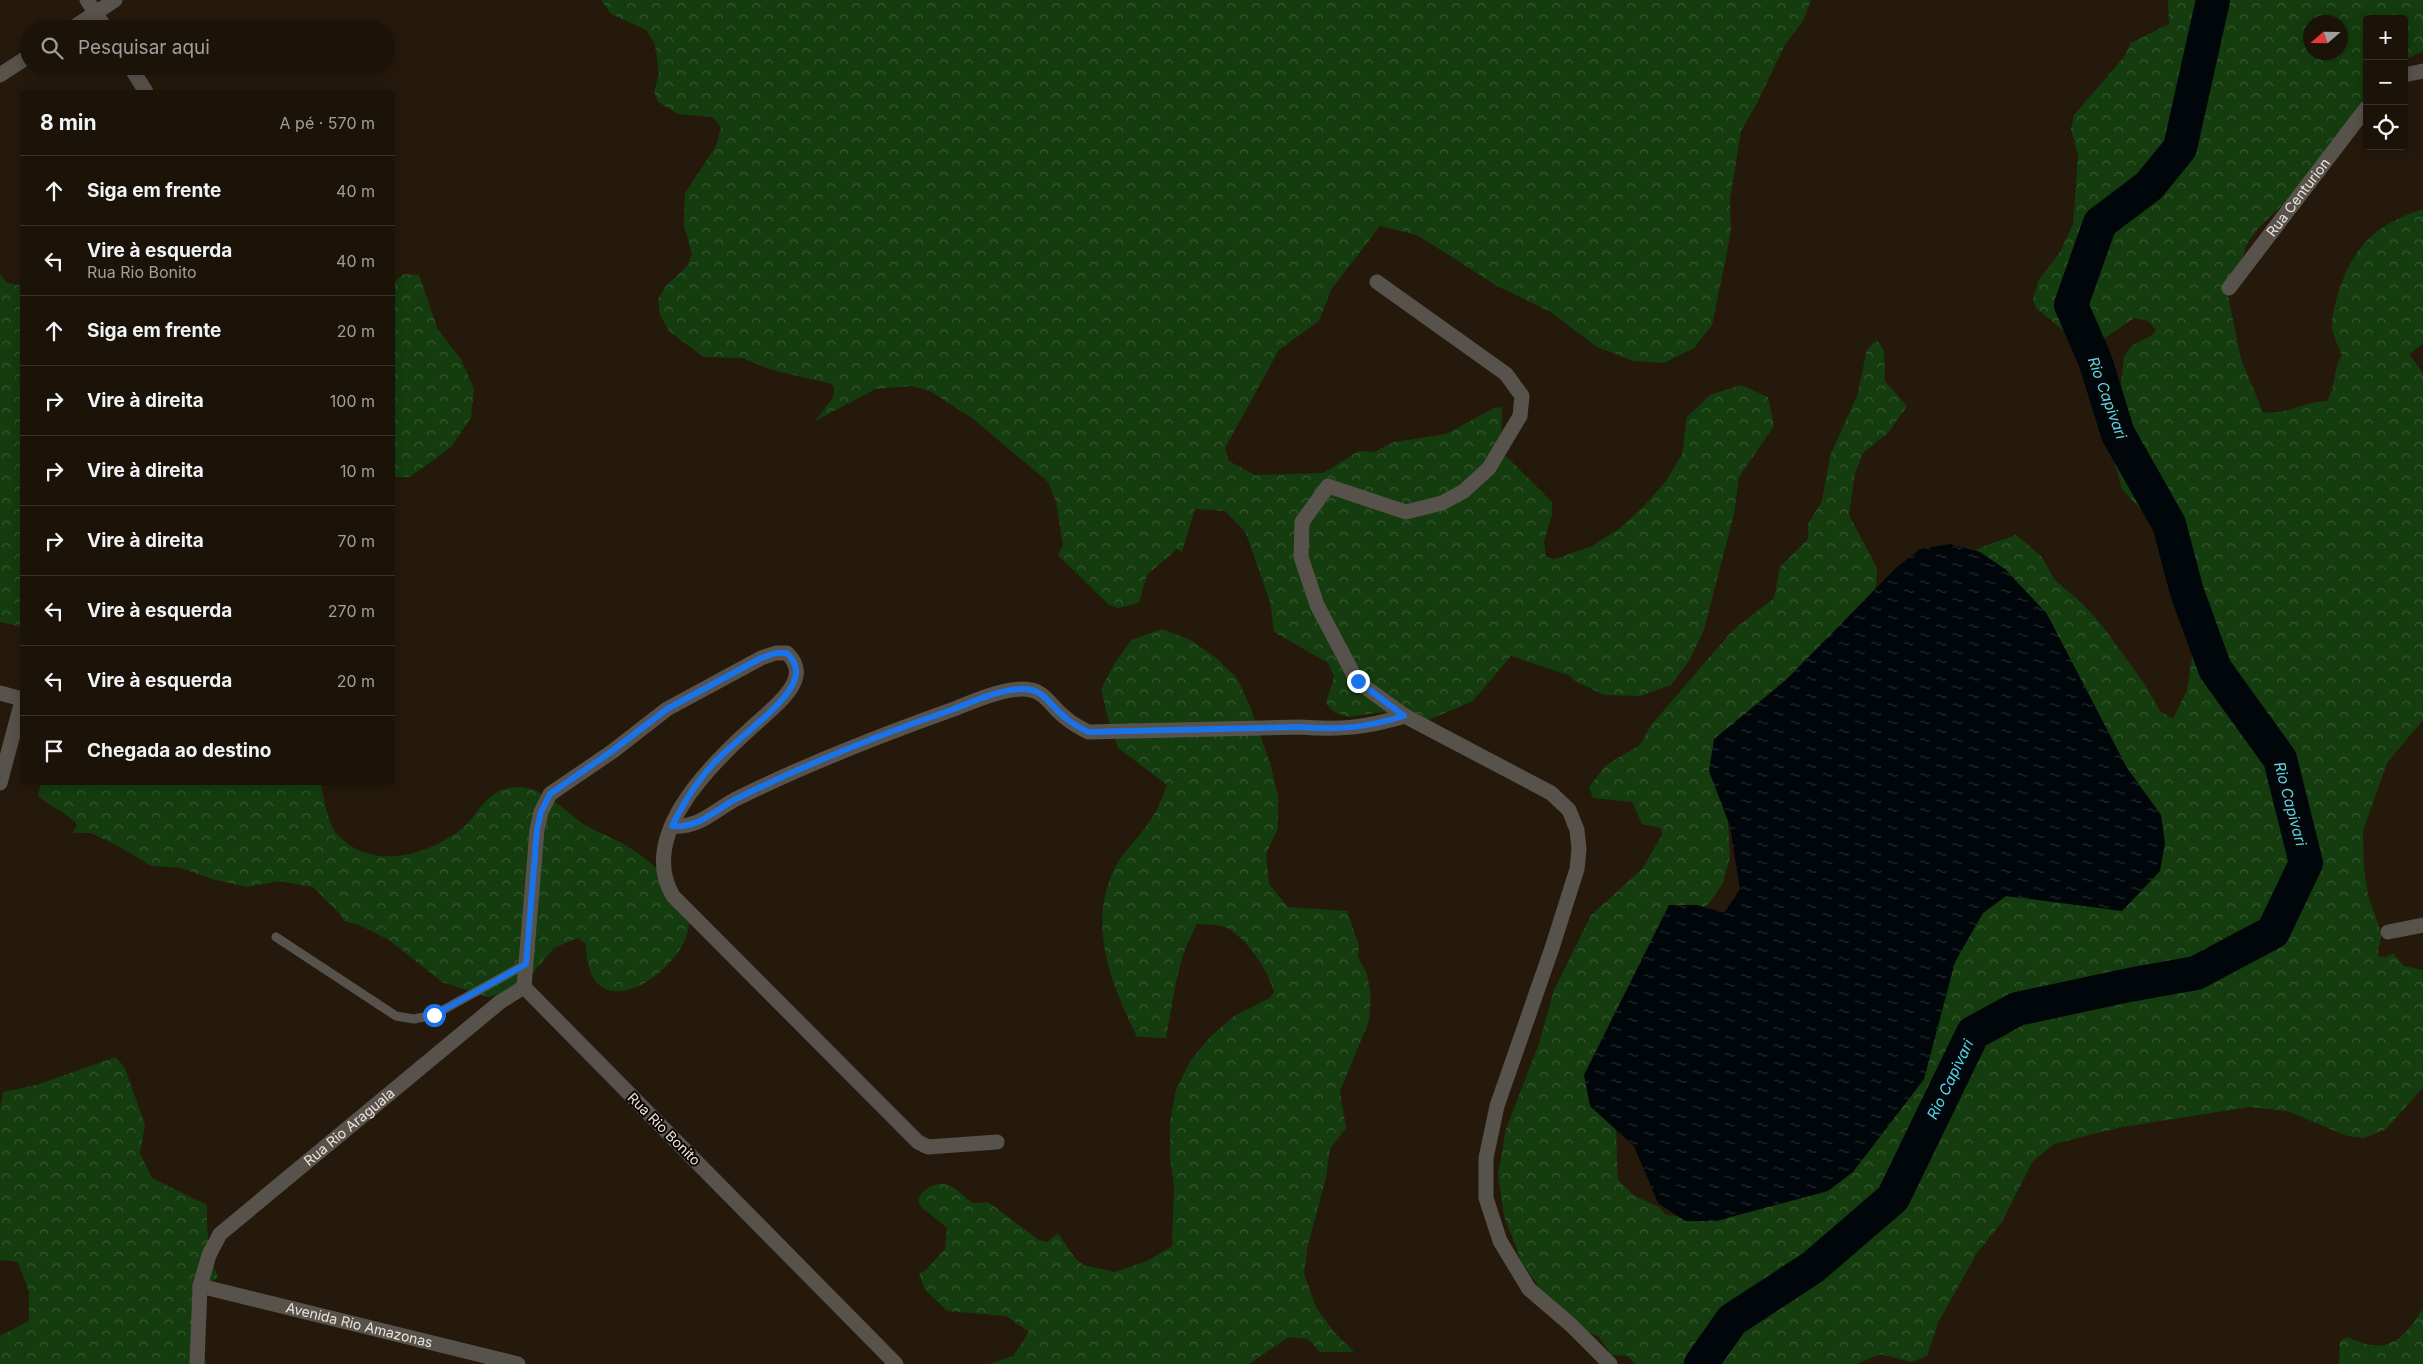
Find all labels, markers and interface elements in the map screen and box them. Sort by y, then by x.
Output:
north arrow [2303,15,2348,60]
map controls [2363,15,2408,150]
button: + [2363,15,2408,60]
search box [20,20,395,75]
icon: search [38,34,66,62]
text: Pesquisar aqui [78,36,210,59]
button: − [2363,60,2408,105]
button: locate [2363,105,2408,150]
text: 8 min [40,110,97,135]
text: A pé · 570 m [280,113,375,133]
street label: Rua Centurion [2262,154,2333,240]
icon: ahead [40,177,68,205]
text: Siga em frente [87,179,221,202]
text: 40 m [336,181,375,201]
text: Vire à esquerda [87,239,232,262]
icon: left [40,247,68,275]
text: 40 m [336,251,375,271]
text: Rua Rio Bonito [87,262,197,282]
icon: ahead [40,317,68,345]
text: Siga em frente [87,319,221,342]
text: 20 m [337,321,375,341]
water label: Rio Capivari [2084,354,2131,442]
icon: right [40,387,68,415]
text: Vire à direita [87,389,204,412]
text: 100 m [330,391,375,411]
icon: right [40,457,68,485]
text: Vire à direita [87,459,204,482]
text: 10 m [340,461,375,481]
icon: right [40,527,68,555]
text: Vire à direita [87,529,204,552]
text: 70 m [338,531,375,551]
icon: left [40,597,68,625]
text: Vire à esquerda [87,599,232,622]
text: 270 m [328,601,375,621]
icon: left [40,667,68,695]
text: Vire à esquerda [87,669,232,692]
route end [1347,670,1370,693]
text: 20 m [337,671,375,691]
icon: arrive [40,737,68,765]
text: Chegada ao destino [87,739,271,762]
water label: Rio Capivari [2270,760,2311,848]
route start [423,1004,446,1027]
water label: Rio Capivari [1923,1036,1978,1122]
street label: Rua Rio Araguala [300,1084,398,1169]
street label: Rua Rio Bonito [624,1089,704,1169]
street label: Avenida Rio Amazonas [284,1298,435,1351]

